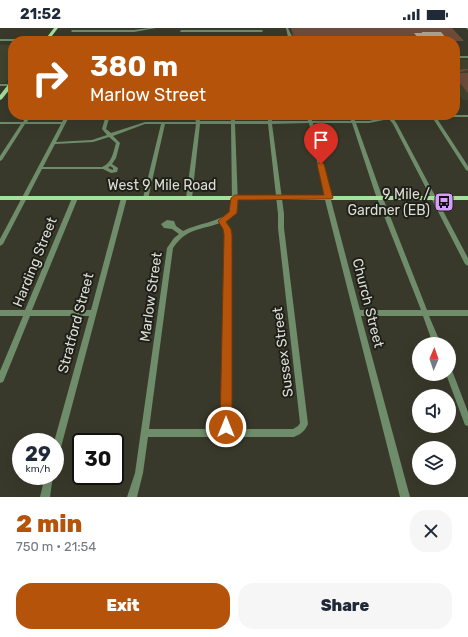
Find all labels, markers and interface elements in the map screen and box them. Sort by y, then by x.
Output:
text: 21:52 [20,5,61,23]
text: 380 m [90,50,178,83]
icon: right [24,52,76,104]
text: Marlow Street [90,84,206,106]
pin [304,123,338,164]
icon: arrive [310,129,332,151]
street label: West 9 Mile Road [108,177,216,194]
place label: 9 Mile / Gardner (EB) [348,186,430,219]
bus stop icon: 9 Mile / Gardner (EB) [433,191,455,213]
street label: Harding Street [9,214,61,309]
street label: Marlow Street [136,251,166,343]
street label: Church Street [349,256,387,350]
street label: Stratford Street [54,270,98,375]
street label: Sussex Street [269,306,297,398]
north arrow [412,337,456,381]
map controls [412,337,456,485]
button: sound [412,389,456,433]
position arrow [205,406,247,448]
speed limit sign: 30 [72,433,124,485]
button: layers [412,441,456,485]
text: 29 [25,442,51,466]
text: km/h [26,463,50,475]
text: 2 min [16,510,82,538]
button: close [410,510,452,552]
text: 750 m · 21:54 [16,539,96,554]
button: Exit [16,583,230,629]
button: Share [238,583,452,629]

